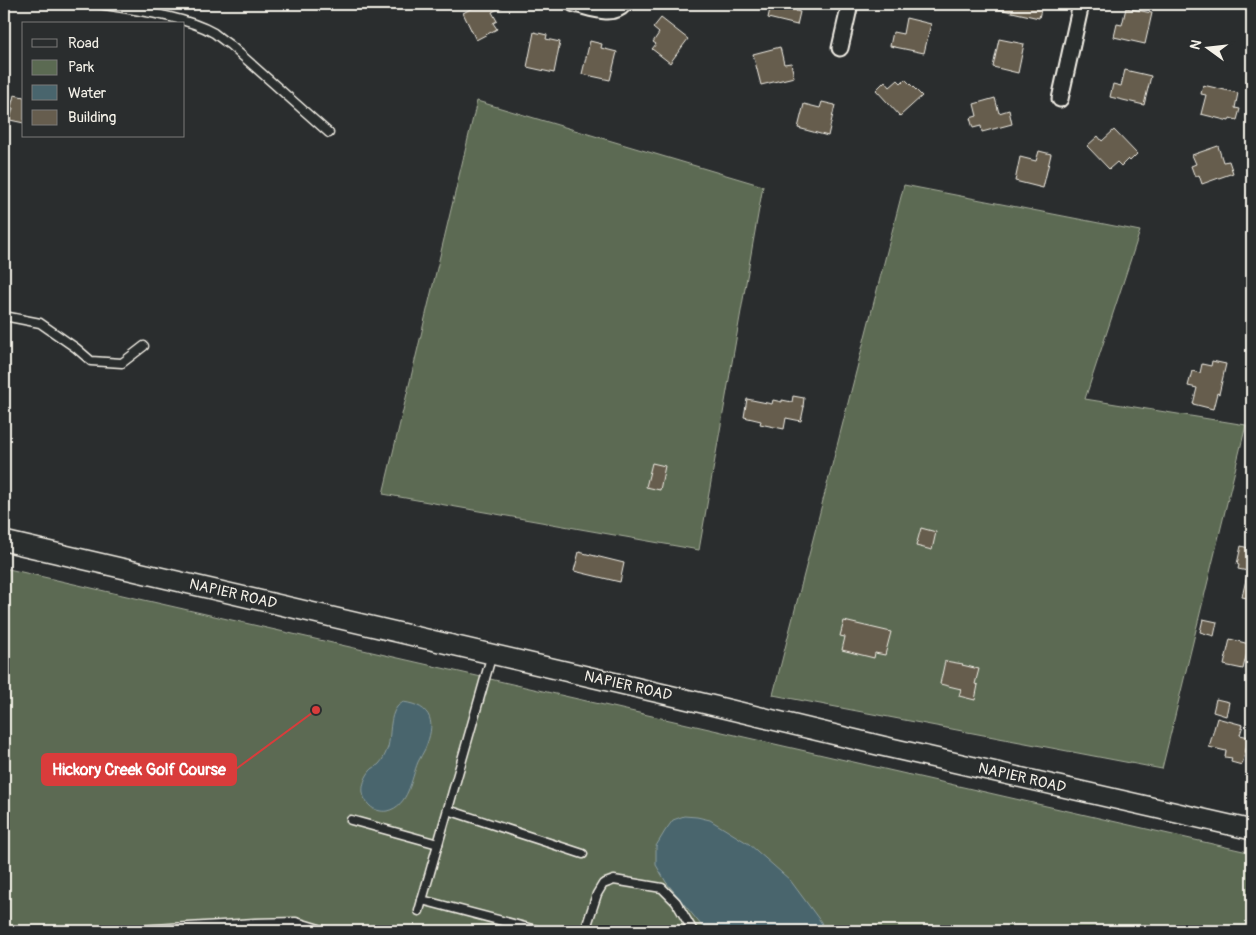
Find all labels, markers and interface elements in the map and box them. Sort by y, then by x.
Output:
legend [22,22,185,138]
north arrow [1184,22,1234,72]
text: Road [68,34,99,53]
text: N [1186,38,1205,52]
text: Park [68,58,95,77]
text: Water [68,84,107,103]
text: Building [68,108,116,127]
street label: NAPIER ROAD [187,575,279,613]
street label: NAPIER ROAD [582,667,674,705]
callout: Hickory Creek Golf Course [42,754,236,785]
street label: NAPIER ROAD [976,759,1068,797]
text: Hickory Creek Golf Course [52,760,227,780]

